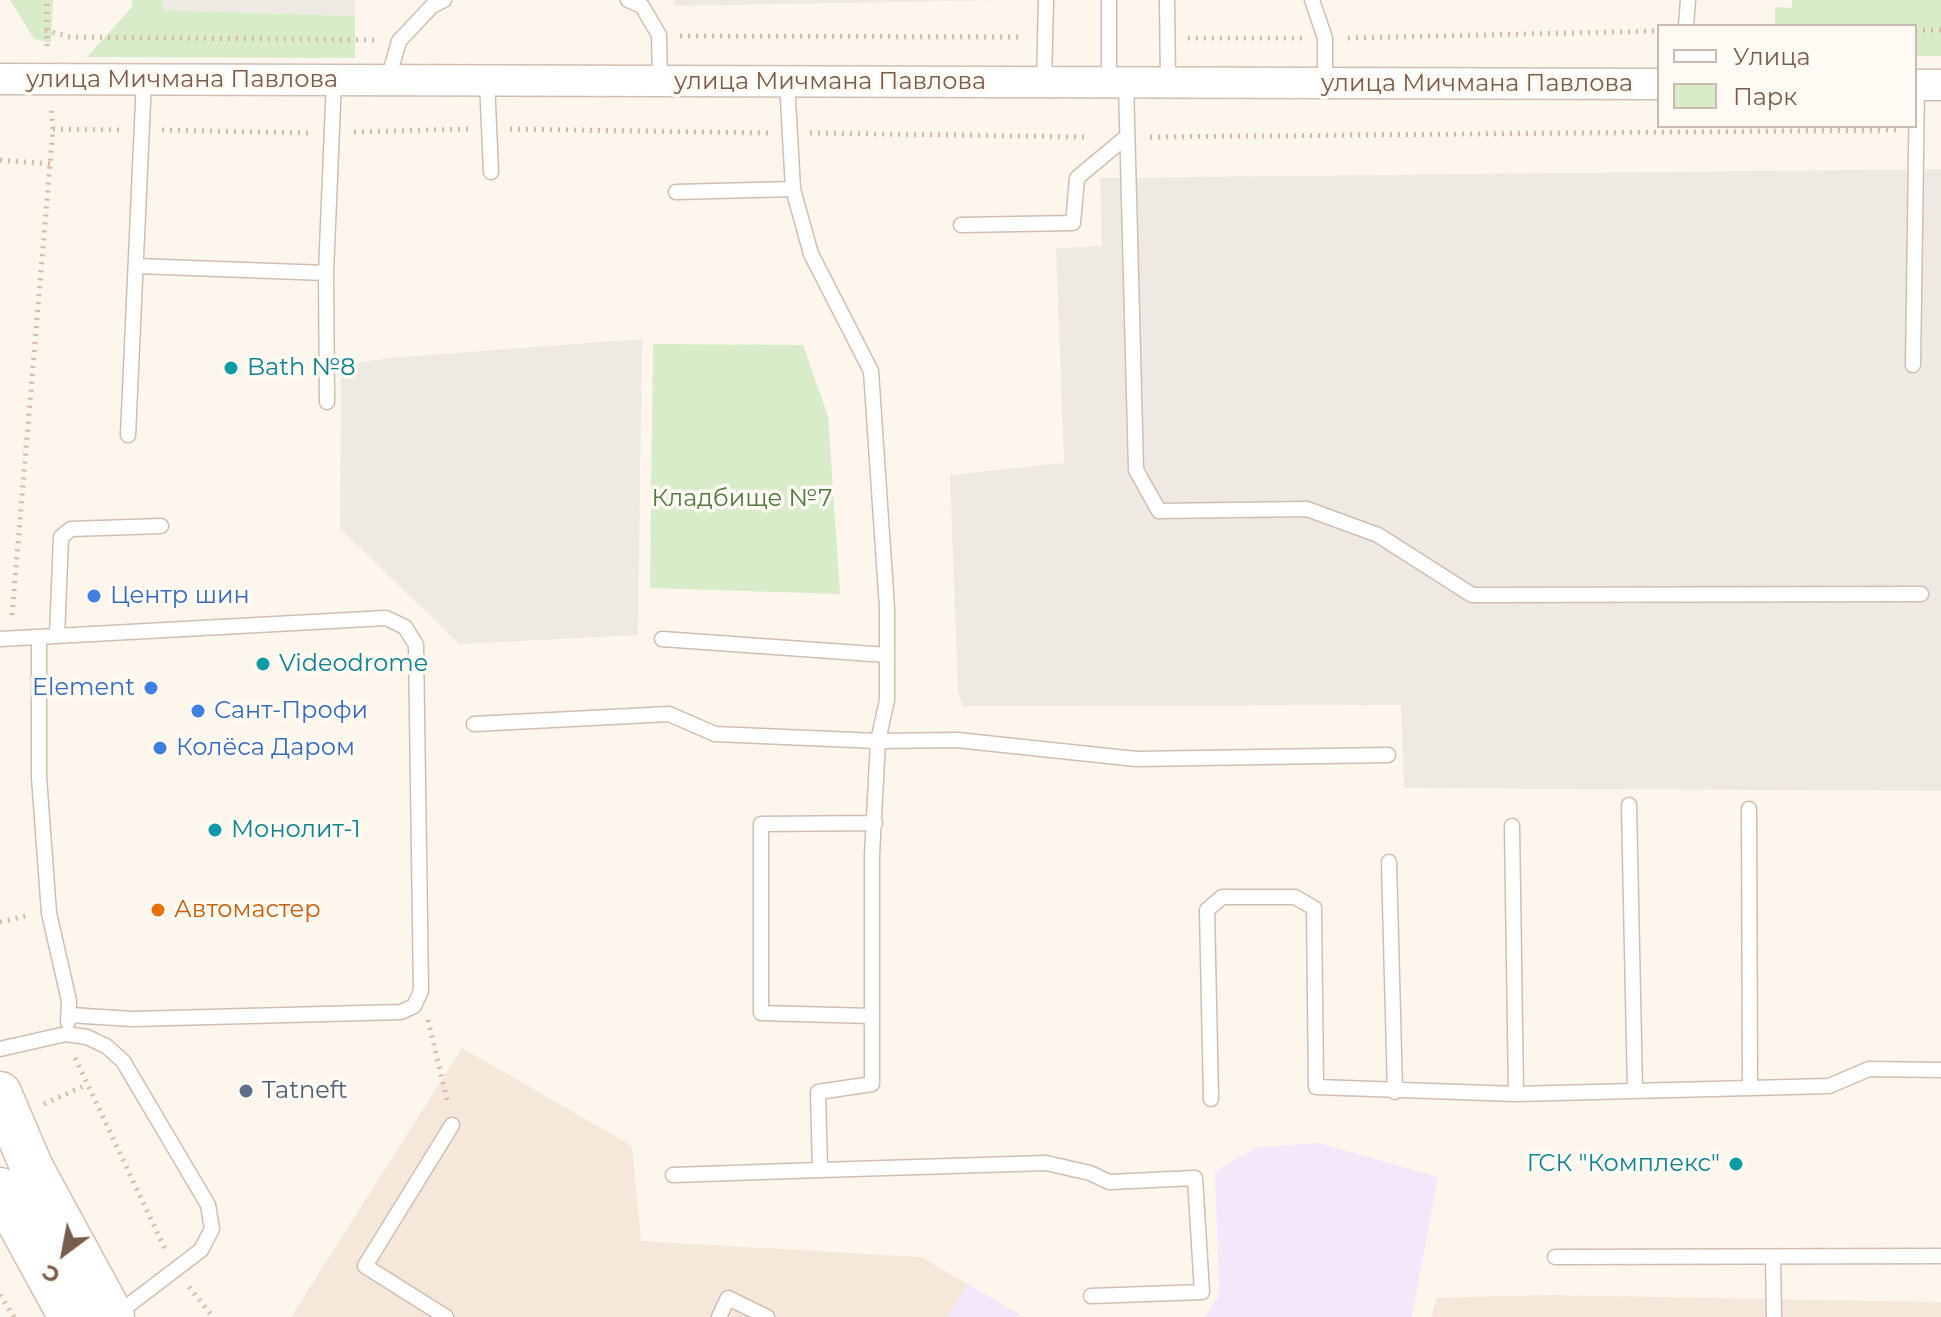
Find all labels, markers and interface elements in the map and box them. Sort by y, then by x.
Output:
legend [1657,24,1917,128]
text: Улица [1733,42,1811,71]
street label: улица Мичмана Павлова [26,66,338,94]
street label: улица Мичмана Павлова [674,68,986,96]
street label: улица Мичмана Павлова [1321,70,1633,98]
text: Парк [1733,82,1797,111]
place label: Bath №8 [247,354,356,382]
marker: Bath №8 [222,359,240,377]
park label: Кладбище №7 [652,485,832,513]
place label: Центр шин [110,582,250,610]
marker: Центр шин [85,587,103,605]
place label: Videodrome [279,650,428,678]
marker: Videodrome [254,655,272,673]
place label: Element [32,674,135,702]
marker: Element [142,679,160,697]
place label: Сант-Профи [214,697,368,725]
marker: Сант-Профи [189,702,207,720]
place label: Колёса Даром [176,734,355,762]
marker: Колёса Даром [151,739,169,757]
place label: Монолит-1 [231,816,361,844]
marker: Монолит-1 [206,821,224,839]
place label: Автомастер [174,896,321,924]
marker: Автомастер [149,901,167,919]
place label: Tatneft [262,1077,348,1105]
marker: Tatneft [237,1082,255,1100]
place label: ГСК "Комплекс" [1527,1150,1720,1178]
marker: ГСК "Комплекс" [1727,1155,1745,1173]
north arrow [24,1213,104,1293]
text: С [37,1258,65,1289]

